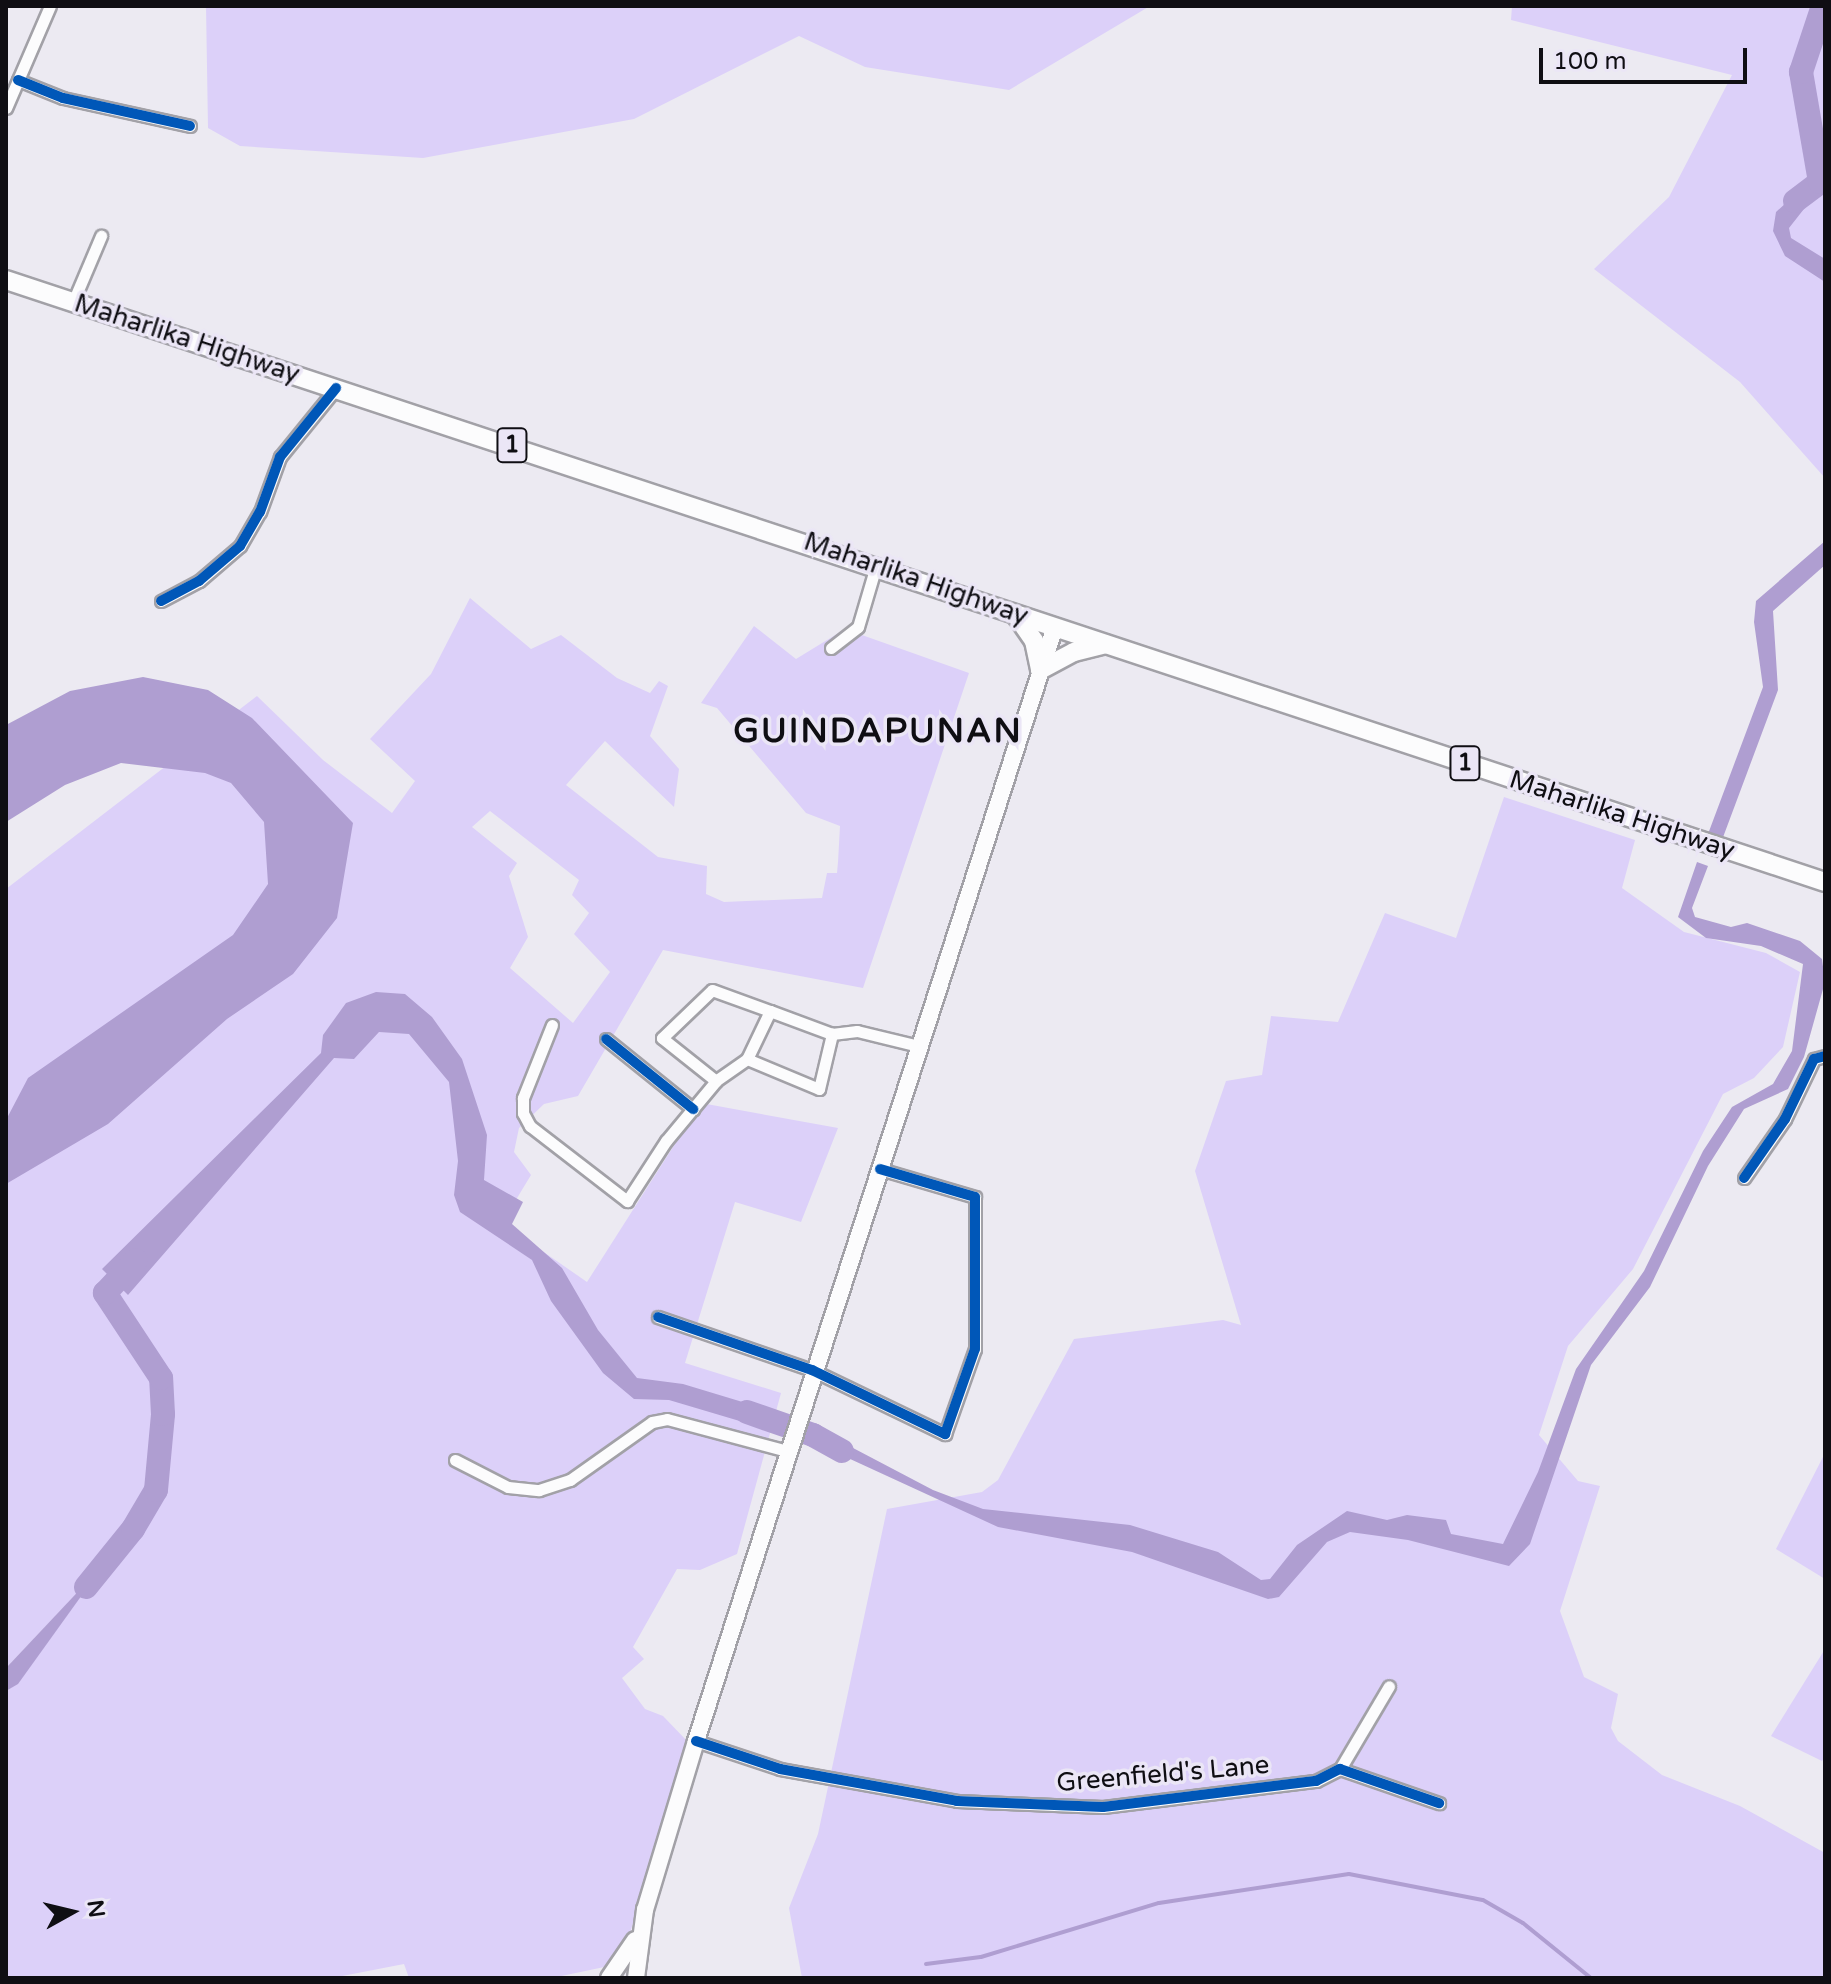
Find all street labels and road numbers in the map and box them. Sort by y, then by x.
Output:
street label: Maharlika Highway [70,288,304,390]
road number: 1 [496,425,528,465]
street label: Maharlika Highway [800,526,1032,632]
road number: 1 [1449,743,1481,783]
street label: Maharlika Highway [1505,764,1739,866]
street label: Greenfield's Lane [1055,1749,1271,1799]

